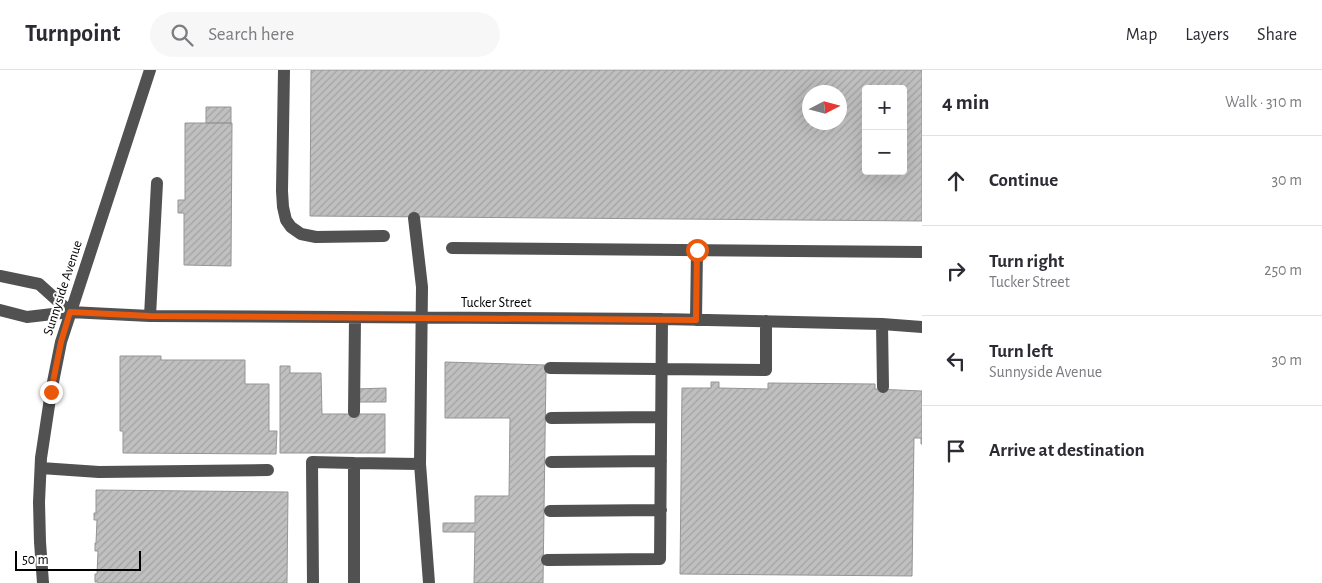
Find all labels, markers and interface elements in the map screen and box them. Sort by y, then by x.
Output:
search box [150,12,500,57]
icon: search [168,21,196,49]
text: Turnpoint [25,22,120,46]
text: Search here [208,25,294,44]
text: Map [1126,26,1157,44]
text: Layers [1185,26,1229,44]
text: Share [1257,26,1297,44]
north arrow [802,85,847,130]
map controls [862,85,907,175]
button: + [862,85,907,130]
text: 4 min [942,92,989,113]
text: Walk · 310 m [1225,94,1302,110]
button: − [862,130,907,175]
icon: ahead [942,167,970,195]
text: Continue [989,171,1058,190]
text: 30 m [1272,172,1302,188]
street label: Sunnyside Avenue [41,239,85,337]
route start [686,239,709,262]
text: Turn right [989,252,1064,271]
icon: right [942,257,970,285]
text: 250 m [1264,262,1302,278]
text: Tucker Street [989,274,1070,290]
street label: Tucker Street [461,296,532,310]
text: Turn left [989,342,1053,361]
icon: left [942,347,970,375]
text: 30 m [1272,352,1302,368]
text: Sunnyside Avenue [989,364,1102,380]
route end [40,381,63,404]
icon: arrive [942,437,970,465]
text: Arrive at destination [989,441,1145,460]
scale bar [15,548,141,571]
text: 50 m [22,553,49,567]

